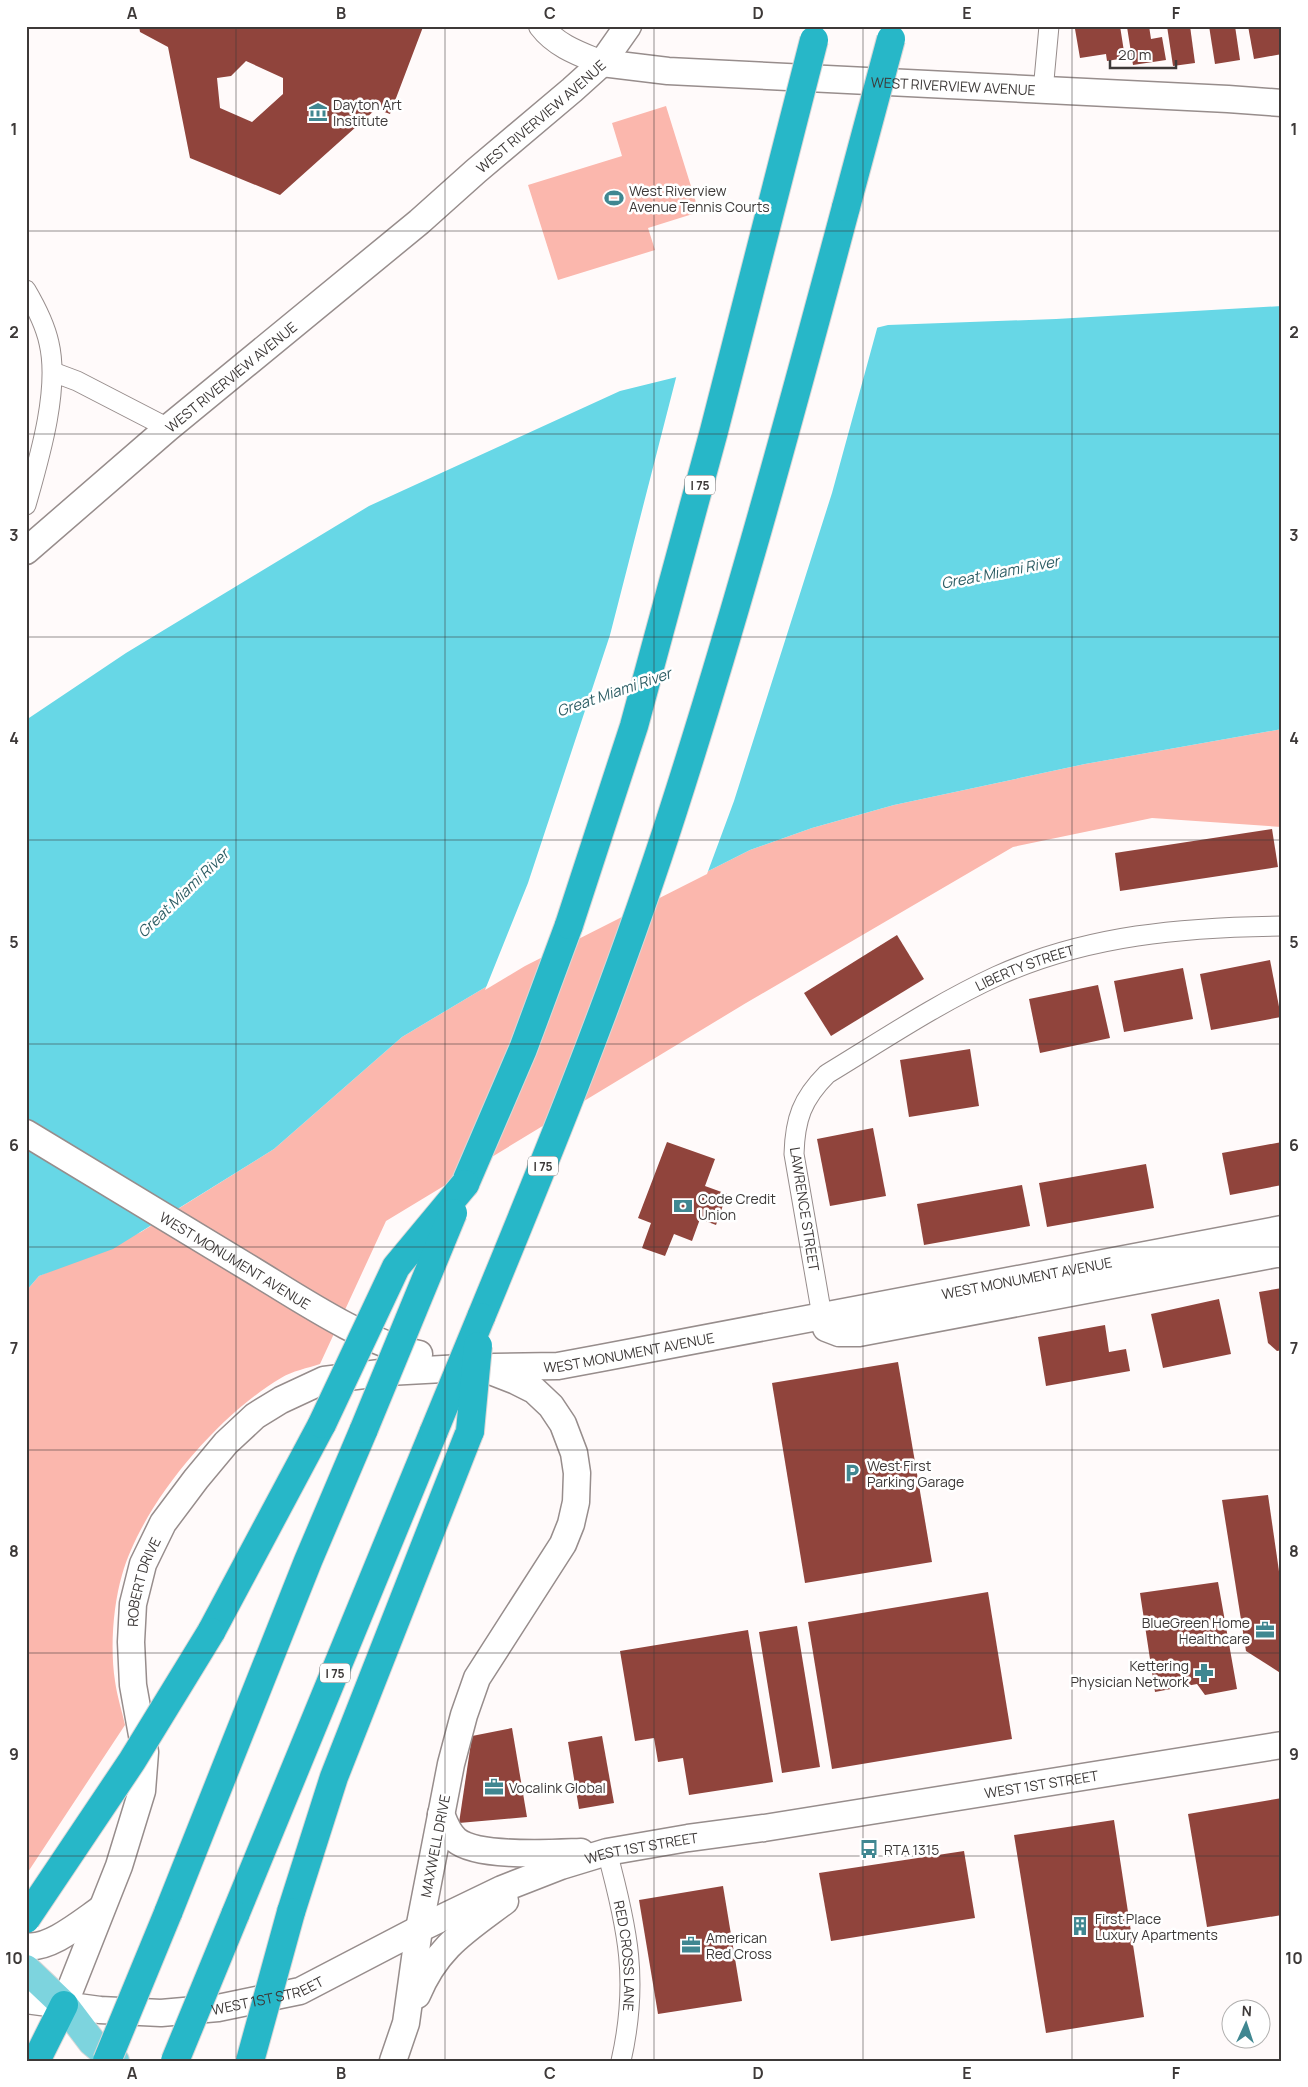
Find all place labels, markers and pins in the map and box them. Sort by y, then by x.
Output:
place label: Dayton Art Institute [333,95,402,130]
museum icon: Dayton Art Institute [307,101,329,123]
place label: West Riverview Avenue Tennis Courts [629,181,770,216]
sports icon: West Riverview Avenue Tennis Courts [603,187,625,209]
place label: Code Credit Union [698,1189,776,1224]
bank icon: Code Credit Union [672,1195,694,1217]
place label: West First Parking Garage [867,1456,964,1491]
parking icon: West First Parking Garage [841,1462,863,1484]
place label: BlueGreen Home Healthcare [1142,1613,1250,1648]
office icon: BlueGreen Home Healthcare [1254,1619,1276,1641]
place label: Kettering Physician Network [1070,1656,1190,1691]
pharmacy icon: Kettering Physician Network [1193,1662,1215,1684]
office icon: Vocalink Global [483,1776,505,1798]
place label: Vocalink Global [509,1778,606,1797]
bus stop icon: RTA 1315 [858,1838,880,1860]
place label: RTA 1315 [884,1840,939,1859]
place label: First Place Luxury Apartments [1095,1909,1218,1944]
building icon: First Place Luxury Apartments [1069,1915,1091,1937]
place label: American Red Cross [706,1928,772,1963]
office icon: American Red Cross [680,1934,702,1956]

